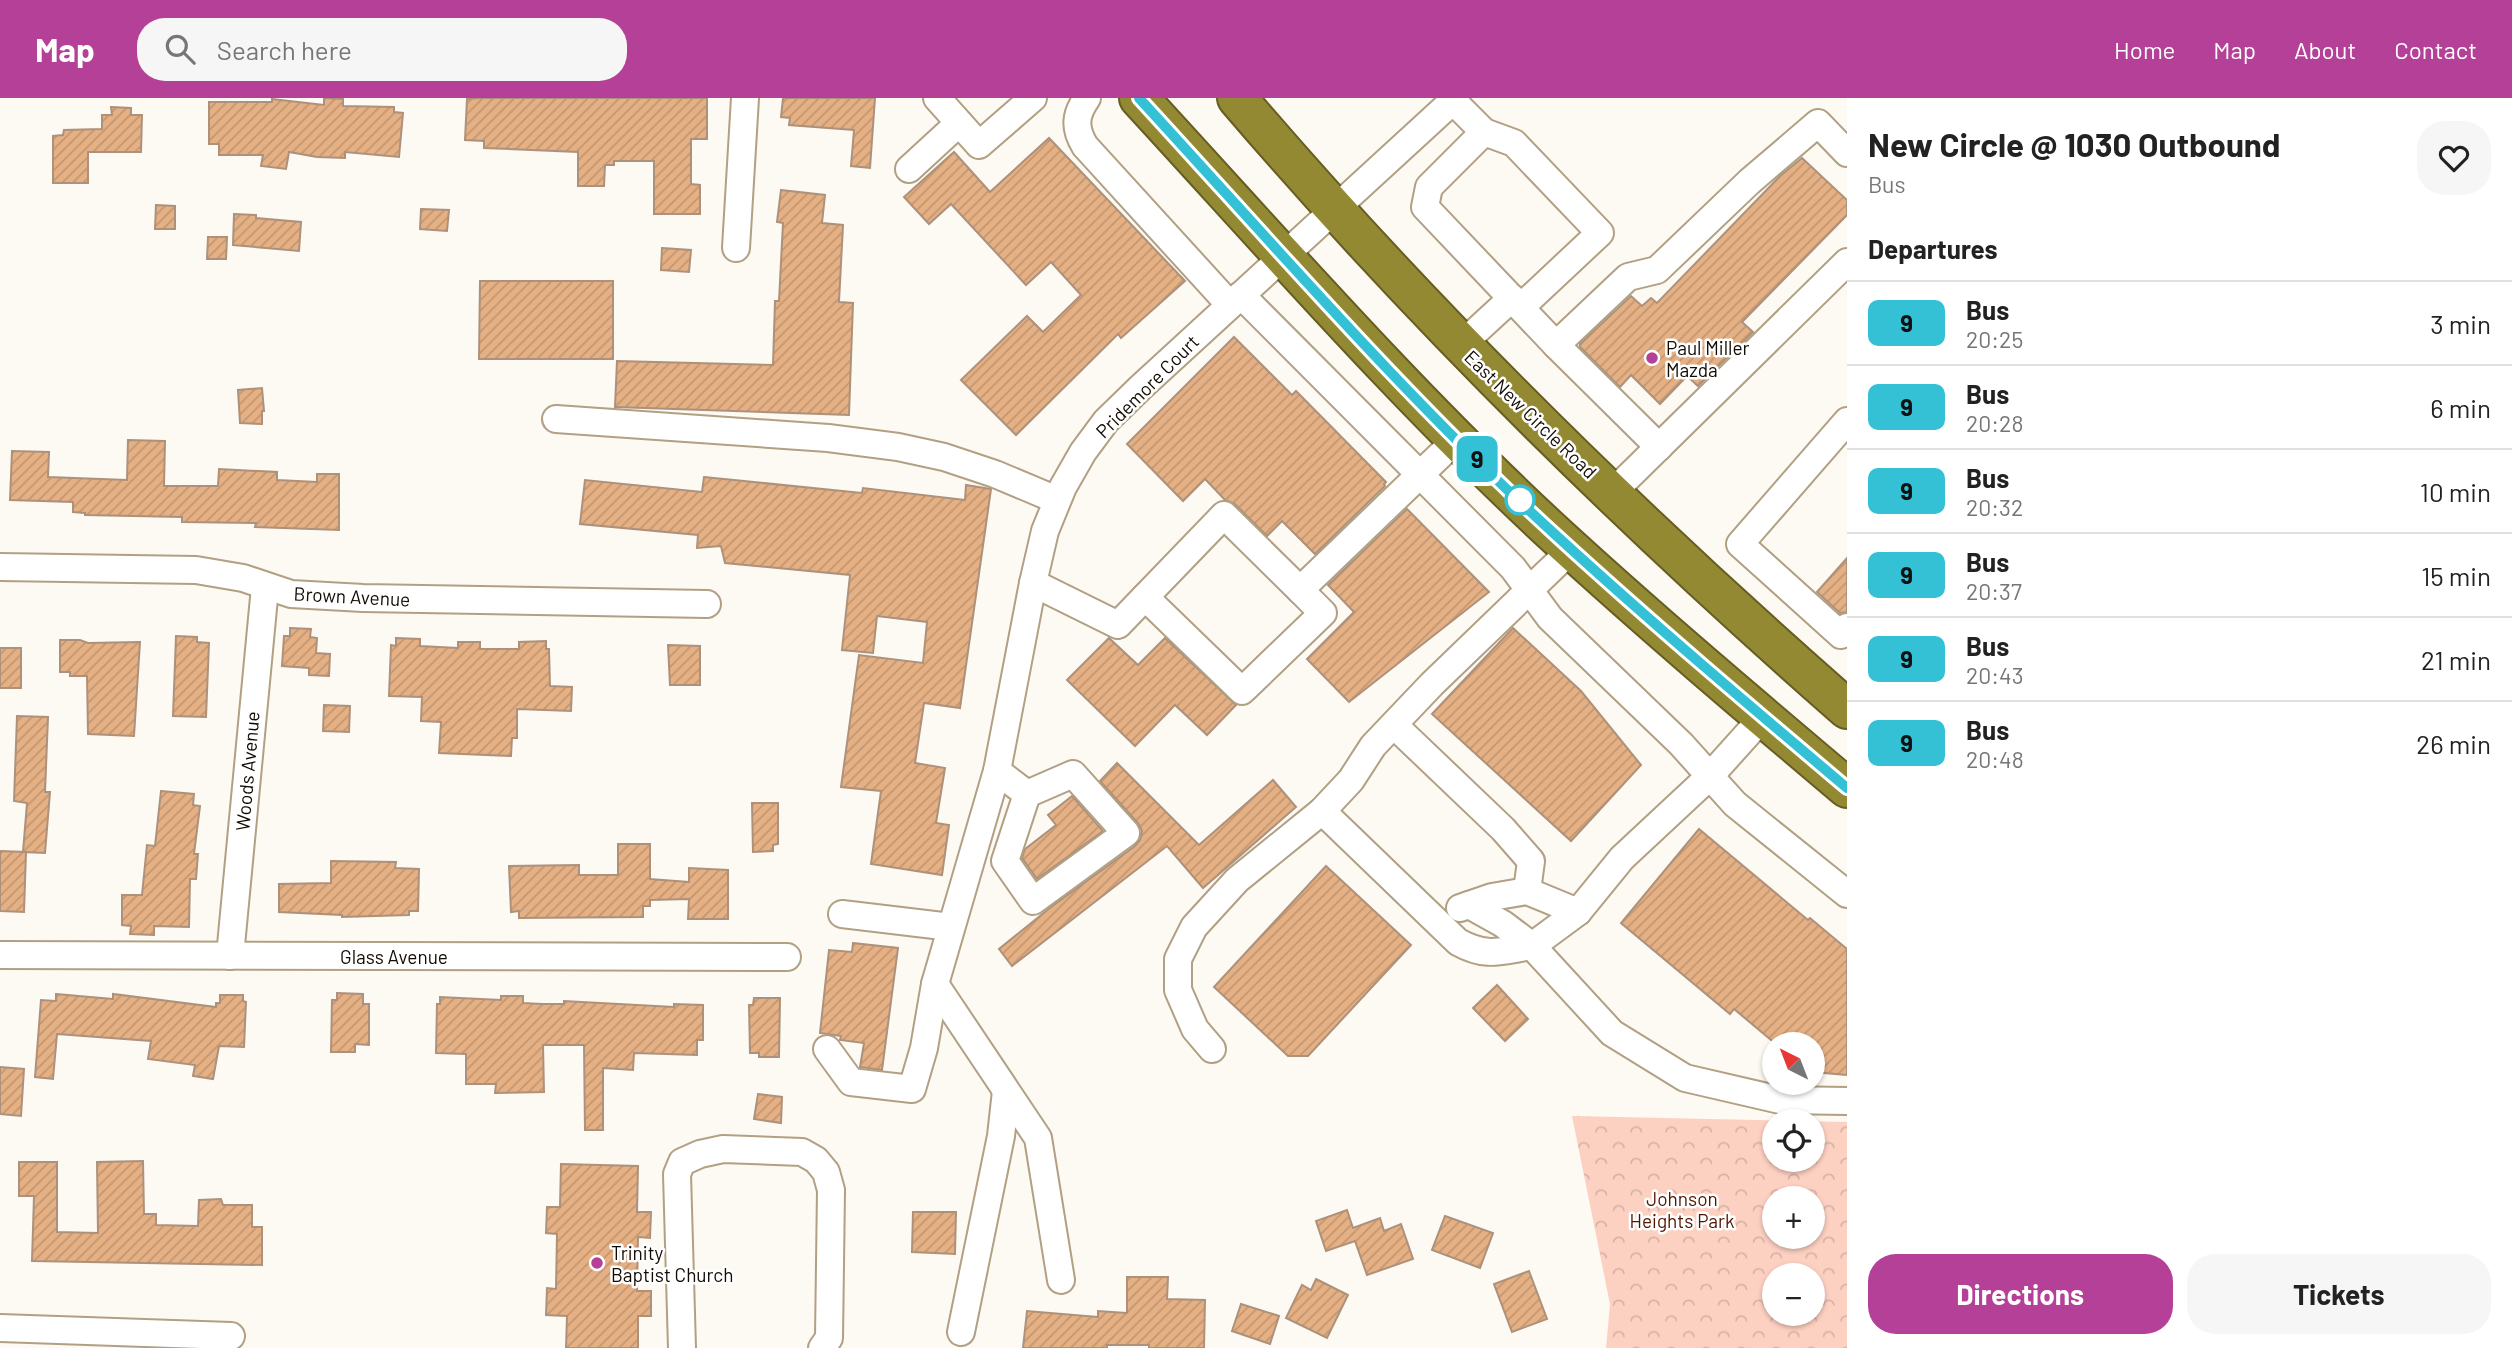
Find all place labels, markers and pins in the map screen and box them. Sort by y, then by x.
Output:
place label: Paul Miller Mazda [1666,336,1750,381]
marker: Paul Miller Mazda [1644,350,1660,366]
unlabelled marker [1505,485,1535,515]
place label: Trinity Baptist Church [611,1241,734,1286]
marker: Trinity Baptist Church [589,1255,605,1271]

